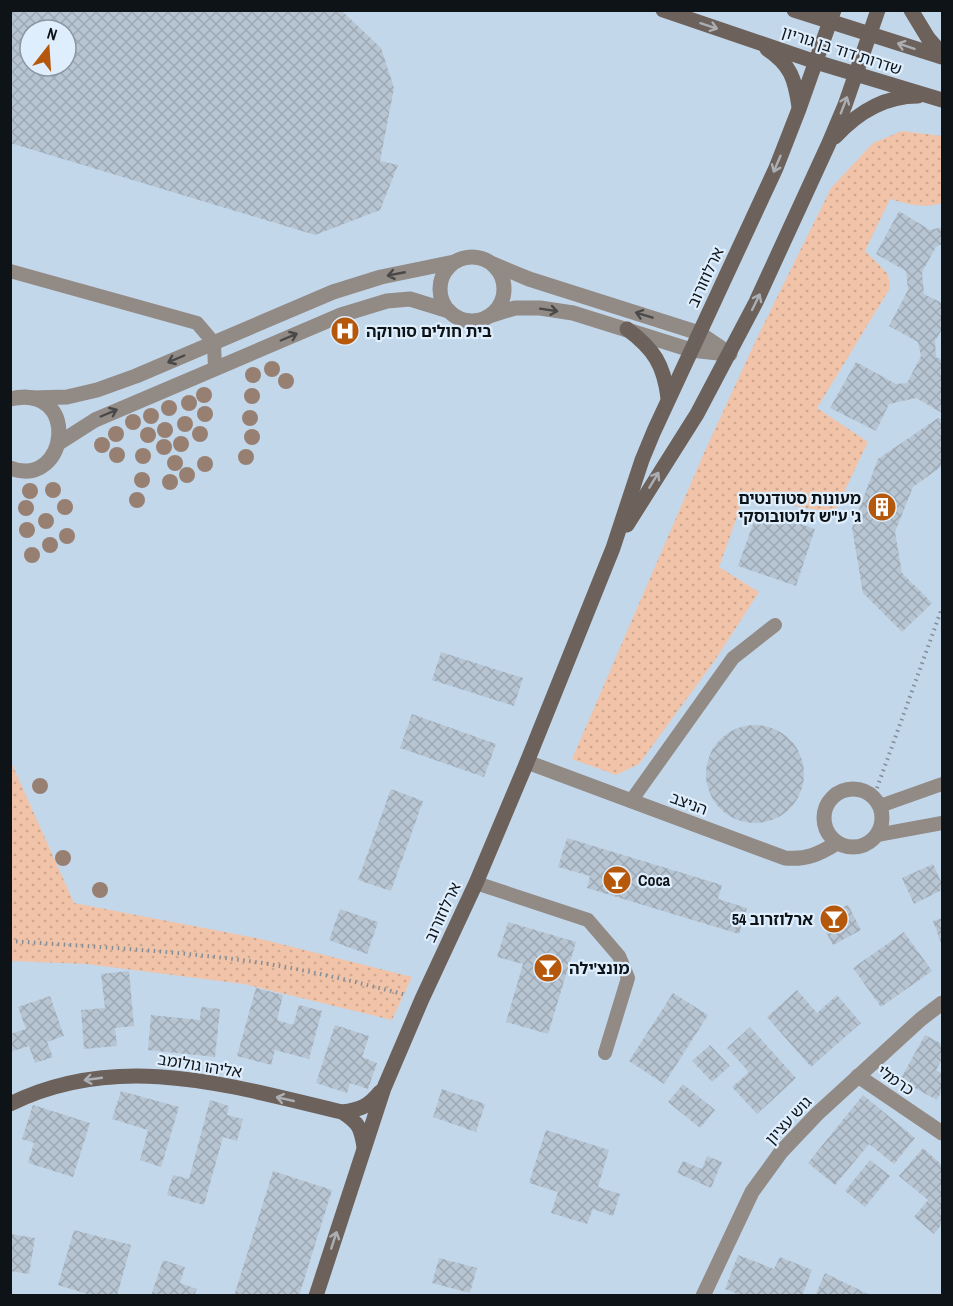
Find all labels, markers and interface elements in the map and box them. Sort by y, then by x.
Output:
north arrow [18,18,78,78]
street label: שדרות דוד בן גוריון [779,20,905,80]
one-way arrow [699,21,717,32]
text: N [45,22,60,46]
one-way arrow [897,40,916,51]
one-way arrow [840,96,851,115]
one-way arrow [771,154,782,172]
street label: ארלוזורוב [682,243,728,311]
one-way arrow [387,269,407,280]
one-way arrow [751,293,762,311]
one-way arrow [539,304,558,315]
one-way arrow [635,309,654,320]
hospital icon: בית חולים סורוקה [329,315,361,347]
place label: בית חולים סורוקה [366,320,492,342]
one-way arrow [280,331,298,342]
one-way arrow [167,354,185,366]
one-way arrow [100,407,118,419]
one-way arrow [649,472,661,489]
place label: מעונות סטודנטים ג' ע"ש זלוטובוסקי [738,487,861,527]
building icon: מעונות סטודנטים ג' ע"ש זלוטובוסקי [866,491,898,523]
street label: הניצב [667,786,711,820]
bar icon: Coca [601,864,633,896]
place label: Coca [638,869,671,891]
street label: ארלוזורוב [419,878,465,946]
bar icon: ארלוזרוב 54 [818,903,850,935]
place label: ארלוזרוב 54 [732,908,813,930]
bar icon: מונצ'ילה [532,952,564,984]
place label: מונצ'ילה [569,957,629,979]
street label: אליהו גולומב [156,1047,244,1083]
street label: כרמלי [873,1060,919,1100]
one-way arrow [83,1074,103,1085]
street label: גוש עציון [760,1091,816,1149]
one-way arrow [276,1092,295,1104]
one-way arrow [329,1231,340,1250]

